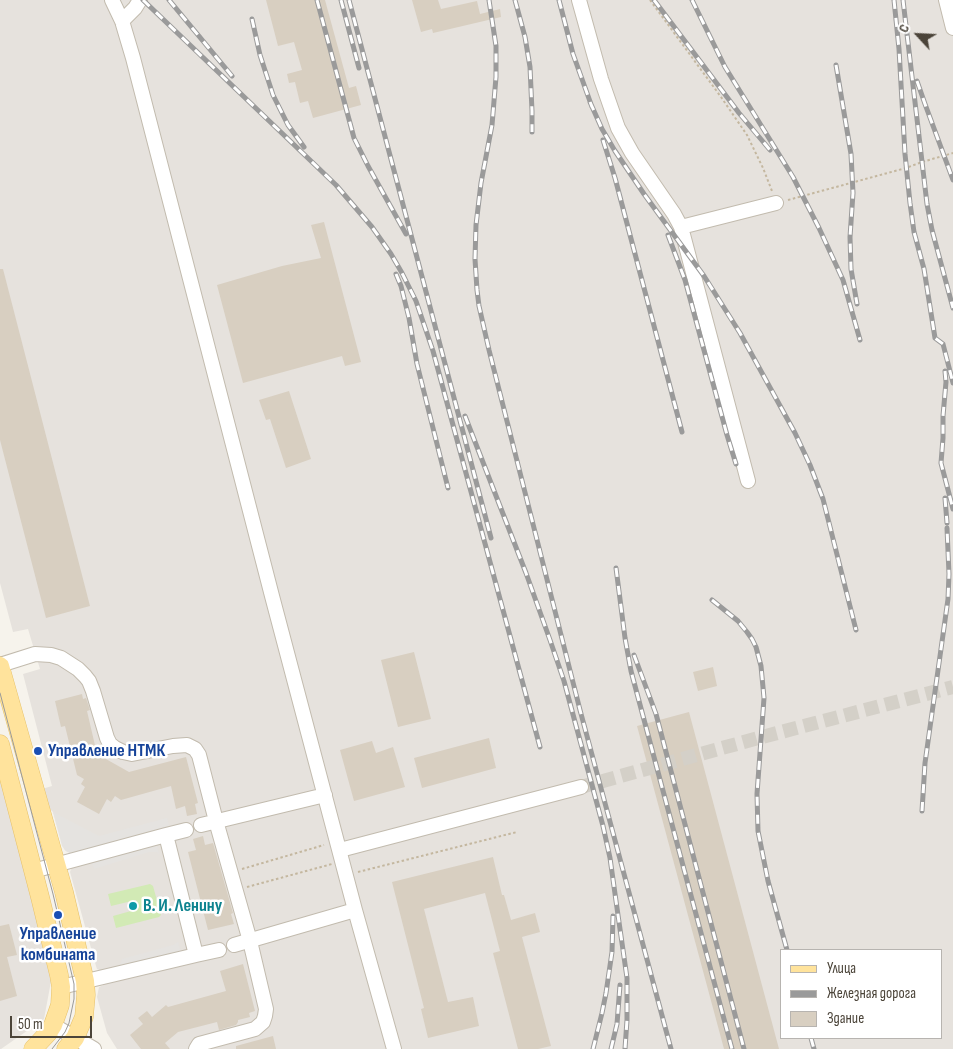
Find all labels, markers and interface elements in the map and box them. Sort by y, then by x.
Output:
north arrow [893,10,943,60]
text: С [895,22,913,35]
place label: Управление НТМК [48,740,165,762]
marker: Управление НТМК [32,745,44,757]
place label: В. И. Ленину [143,895,222,917]
marker: В. И. Ленину [127,900,139,912]
marker: Управление комбината [52,909,64,921]
place label: Управление комбината [20,923,96,966]
legend [780,949,943,1039]
text: Улица [827,959,856,978]
text: Железная дорога [827,984,916,1003]
scale bar [12,1006,95,1038]
text: Здание [827,1009,864,1028]
text: 50 m [18,1015,43,1034]

